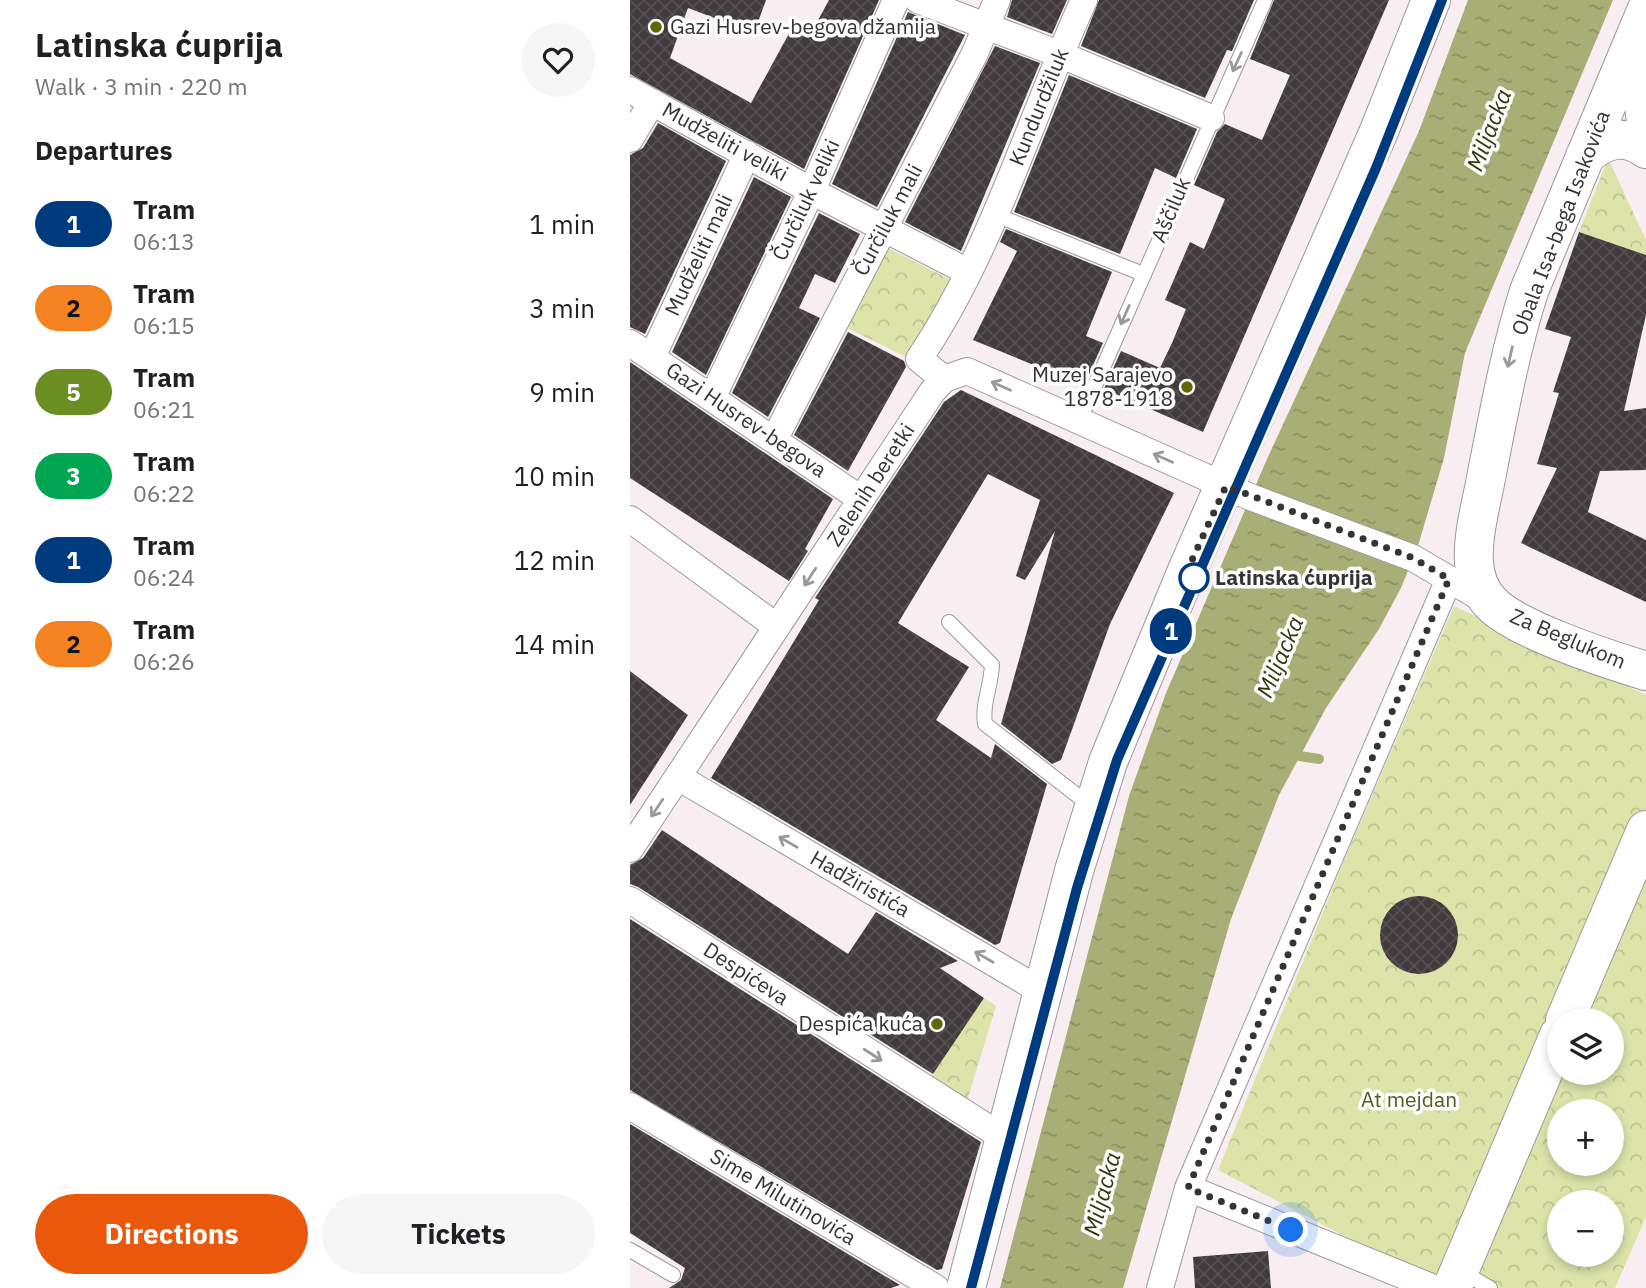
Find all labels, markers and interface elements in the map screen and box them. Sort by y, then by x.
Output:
place label: Gazi Husrev-begova džamija [670,12,936,40]
marker: Gazi Husrev-begova džamija [648,19,664,35]
text: Latinska ćuprija [35,23,283,66]
button: heart [521,23,595,97]
street label: Kundurdžiluk [1002,44,1074,170]
one-way arrow [1229,51,1243,72]
text: Walk · 3 min · 220 m [35,71,248,101]
water label: Miljacka [1459,84,1517,175]
street label: Mudželiti veliki [658,95,793,187]
street label: Obala Isa-bega Isakovića [1504,106,1616,339]
text: Departures [35,133,173,167]
street label: Čurčiluk veliki [765,134,845,265]
street label: Čurčiluk mali [846,159,928,280]
street label: Aščiluk [1144,173,1196,246]
street label: Mudželiti mali [658,189,739,320]
text: Tram [133,192,195,226]
text: 1 min [529,207,595,241]
text: 1 [66,208,81,240]
text: 06:13 [133,226,195,256]
text: Tram [133,276,195,310]
text: 3 min [529,291,595,325]
text: 2 [66,292,81,324]
one-way arrow [1118,304,1131,325]
text: 06:15 [133,310,195,340]
one-way arrow [1503,345,1516,368]
street label: Gazi Husrev-begova [661,355,832,483]
text: Tram [133,360,195,394]
place label: Muzej Sarajevo 1878-1918 [1032,360,1173,412]
text: 9 min [529,375,595,409]
text: 5 [66,376,81,408]
one-way arrow [991,379,1012,392]
marker: Muzej Sarajevo 1878-1918 [1179,379,1195,395]
text: 06:21 [133,394,195,424]
street label: Zelenih beretki [820,418,920,551]
text: Tram [133,444,195,478]
one-way arrow [1153,451,1175,464]
text: 10 min [514,459,595,493]
text: 3 [66,460,81,492]
text: 06:22 [133,478,195,508]
text: Tram [133,528,195,562]
text: 12 min [514,543,595,577]
text: 1 [66,544,81,576]
text: 06:24 [133,562,195,592]
marker: Latinska ćuprija [1179,563,1209,593]
place label: Latinska ćuprija [1215,563,1373,591]
one-way arrow [802,567,816,587]
street label: Za Beglukom [1506,601,1631,675]
line badge: 1 [1148,608,1194,654]
water label: Miljacka [1249,611,1310,702]
text: Tram [133,612,195,646]
text: 1 [1164,615,1178,647]
text: 14 min [514,627,595,661]
text: 2 [66,628,81,660]
text: 06:26 [133,646,195,676]
one-way arrow [650,798,664,817]
one-way arrow [779,835,799,849]
street label: Hadžiristića [806,843,915,923]
street label: Despićeva [698,935,795,1011]
one-way arrow [975,950,995,964]
map controls [1547,1008,1624,1267]
button: layers [1547,1008,1624,1085]
place label: Despića kuća [798,1009,923,1037]
marker: Despića kuća [929,1016,945,1032]
one-way arrow [863,1048,883,1062]
park label: At mejdan [1361,1085,1457,1113]
button: + [1547,1099,1624,1176]
street label: Sime Milutinovića [705,1141,862,1251]
water label: Miljacka [1075,1149,1127,1239]
button: − [1547,1190,1624,1267]
button: Directions [35,1194,308,1274]
button: Tickets [322,1194,595,1274]
your location [1273,1212,1308,1247]

